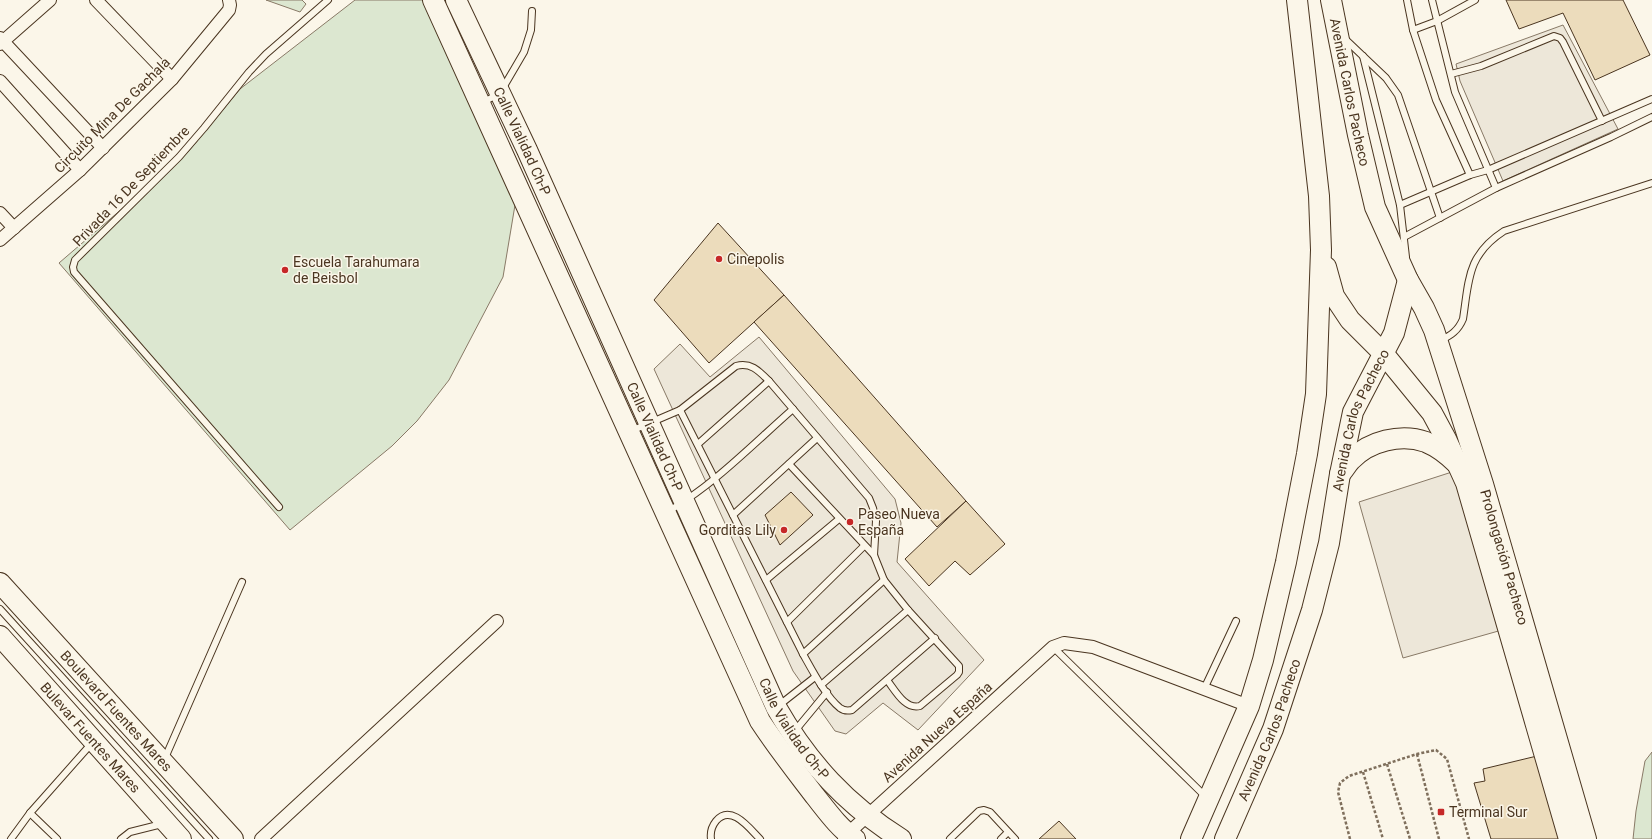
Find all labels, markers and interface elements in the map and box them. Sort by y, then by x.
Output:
street label: Avenida Carlos Pacheco [1327,17,1373,168]
street label: Circuito Mina De Gachala [51,54,173,176]
street label: Calle Vialidad Ch-P [490,84,554,198]
street label: Privada 16 De Septiembre [69,123,193,249]
place label: Cinepolis [727,251,785,267]
place label: Escuela Tarahumara de Beisbol [293,254,420,286]
marker: Cinepolis [714,254,724,264]
marker: Escuela Tarahumara de Beisbol [280,265,290,275]
street label: Avenida Carlos Pacheco [1329,346,1392,493]
street label: Calle Vialidad Ch-P [624,380,687,494]
street label: Prolongación Pacheco [1477,488,1531,627]
place label: Paseo Nueva España [858,506,940,538]
marker: Paseo Nueva España [845,517,855,527]
place label: Gorditas Lily [699,522,776,538]
marker: Gorditas Lily [779,525,789,535]
street label: Boulevard Fuentes Mares [57,647,176,775]
street label: Avenida Carlos Pacheco [1235,657,1303,803]
street label: Calle Vialidad Ch-P [756,675,833,783]
street label: Bulevar Fuentes Mares [37,679,144,796]
street label: Avenida Nueva España [879,679,995,785]
place label: Terminal Sur [1449,804,1528,820]
marker: Terminal Sur [1436,807,1446,817]

